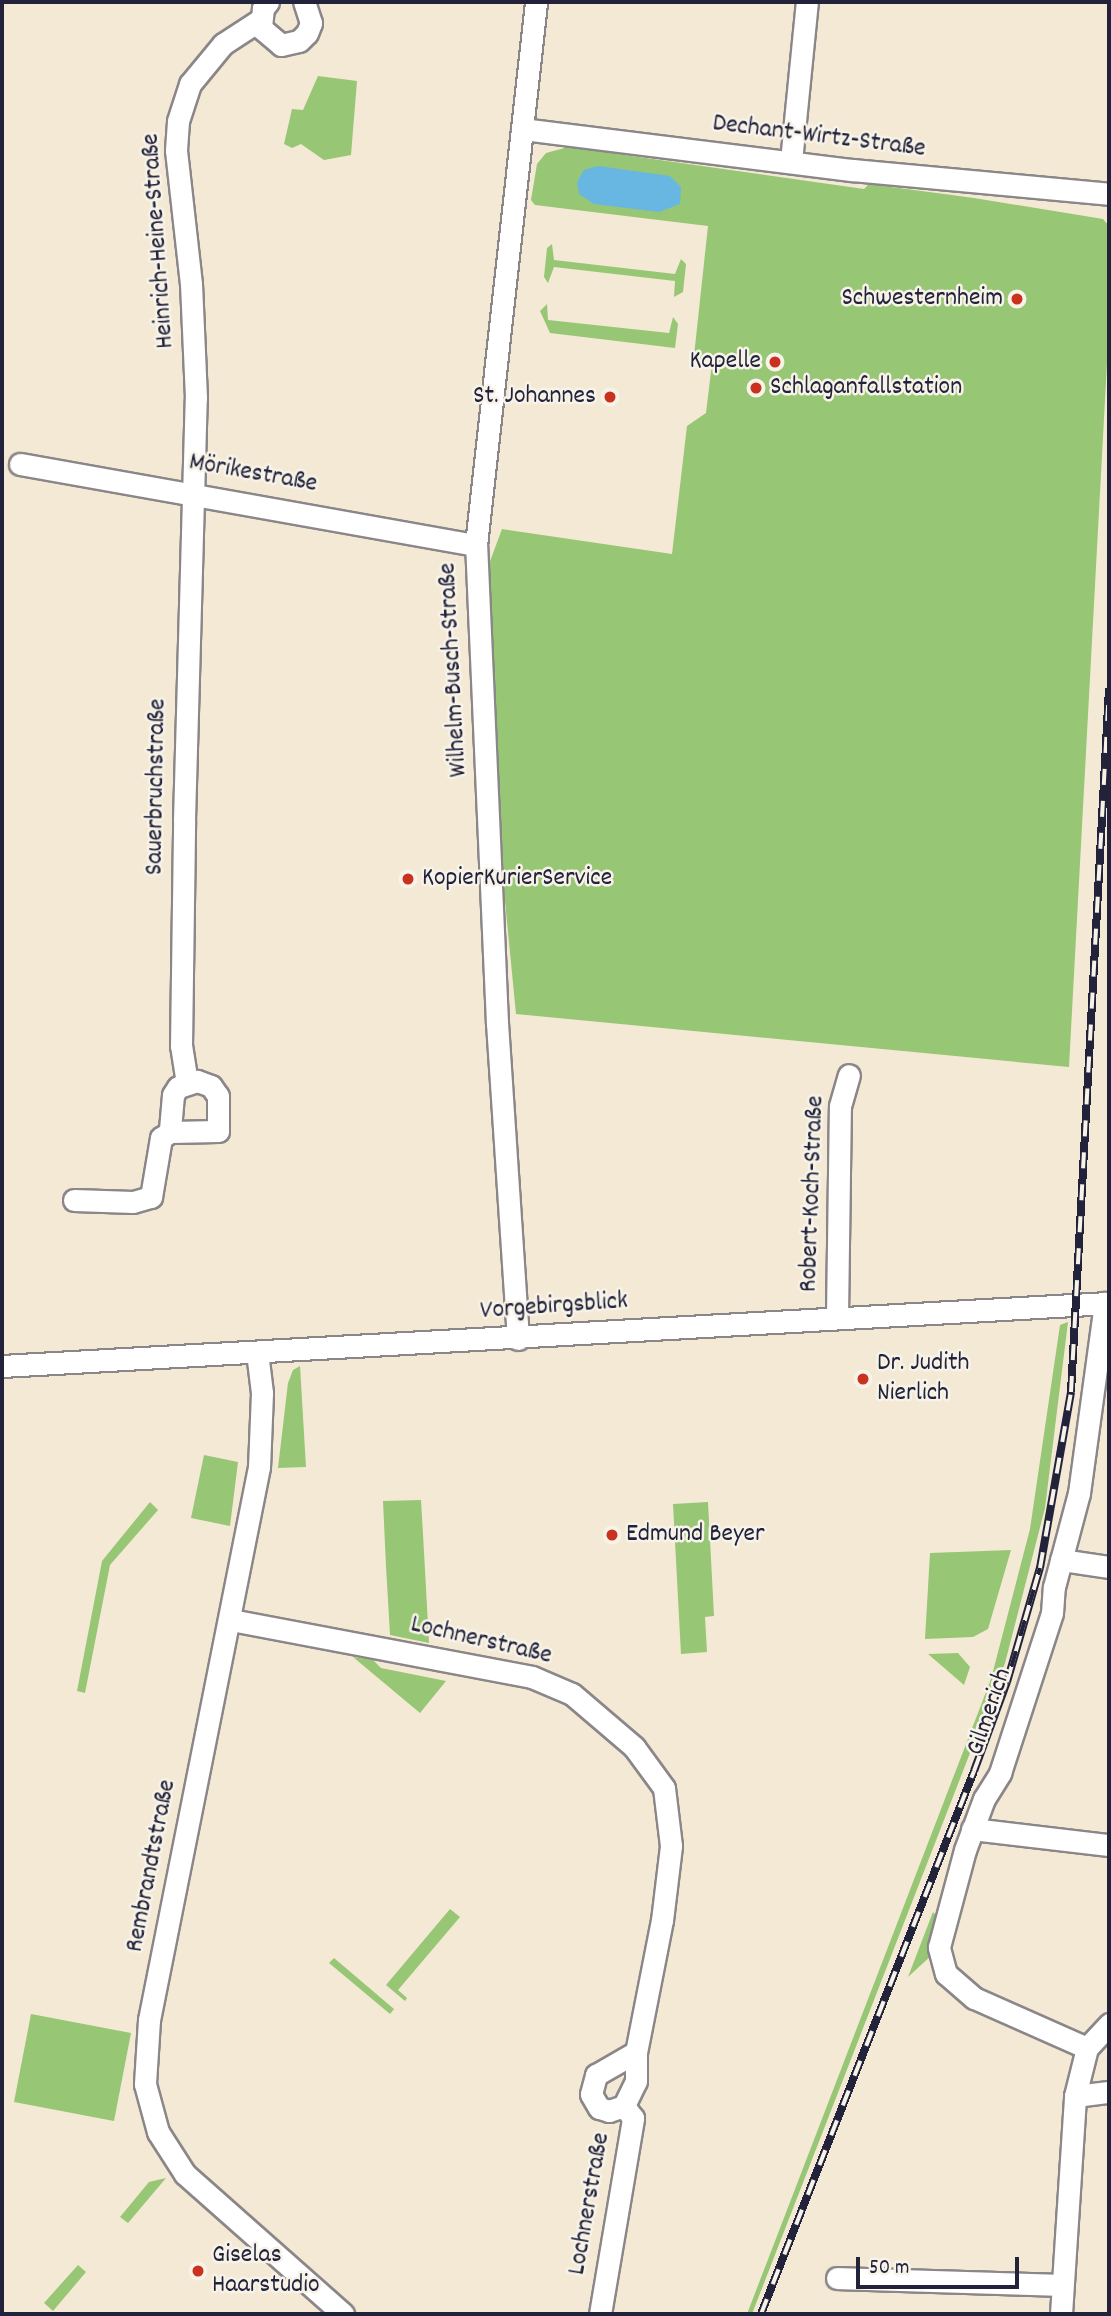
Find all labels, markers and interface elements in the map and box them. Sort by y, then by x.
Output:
street label: Dechant-Wirtz-Straße [711,108,927,166]
street label: Heinrich-Heine-Straße [136,132,182,350]
place label: Schwesternheim [841,283,1003,315]
marker: Schwesternheim [1009,291,1025,307]
place label: Kapelle [690,346,761,378]
marker: Kapelle [767,354,783,370]
place label: Schlaganfallstation [770,372,962,404]
marker: Schlaganfallstation [748,380,764,396]
place label: St. Johannes [473,381,596,413]
marker: St. Johannes [602,389,618,405]
street label: Mörikestraße [187,447,319,501]
street label: Wilhelm-Busch-Straße [433,562,475,778]
street label: Sauerbruchstraße [140,698,174,876]
place label: KopierKurierService [422,863,612,895]
marker: KopierKurierService [400,871,416,887]
street label: Robert-Koch-Straße [794,1095,832,1293]
street label: Vorgebirgsblick [479,1286,629,1328]
place label: Dr. Judith Nierlich [877,1348,969,1410]
marker: Dr. Judith Nierlich [855,1371,871,1387]
place label: Edmund Beyer [626,1519,765,1551]
marker: Edmund Beyer [604,1527,620,1543]
street label: Lochnerstraße [407,1610,555,1672]
street label: Gilmerich [961,1664,1019,1760]
street label: Rembrandtstraße [120,1777,184,1955]
street label: Lochnerstraße [562,2130,618,2278]
place label: Giselas Haarstudio [212,2240,320,2302]
scale bar [859,2242,1022,2286]
text: 50 m [869,2254,909,2284]
marker: Giselas Haarstudio [190,2263,206,2279]

